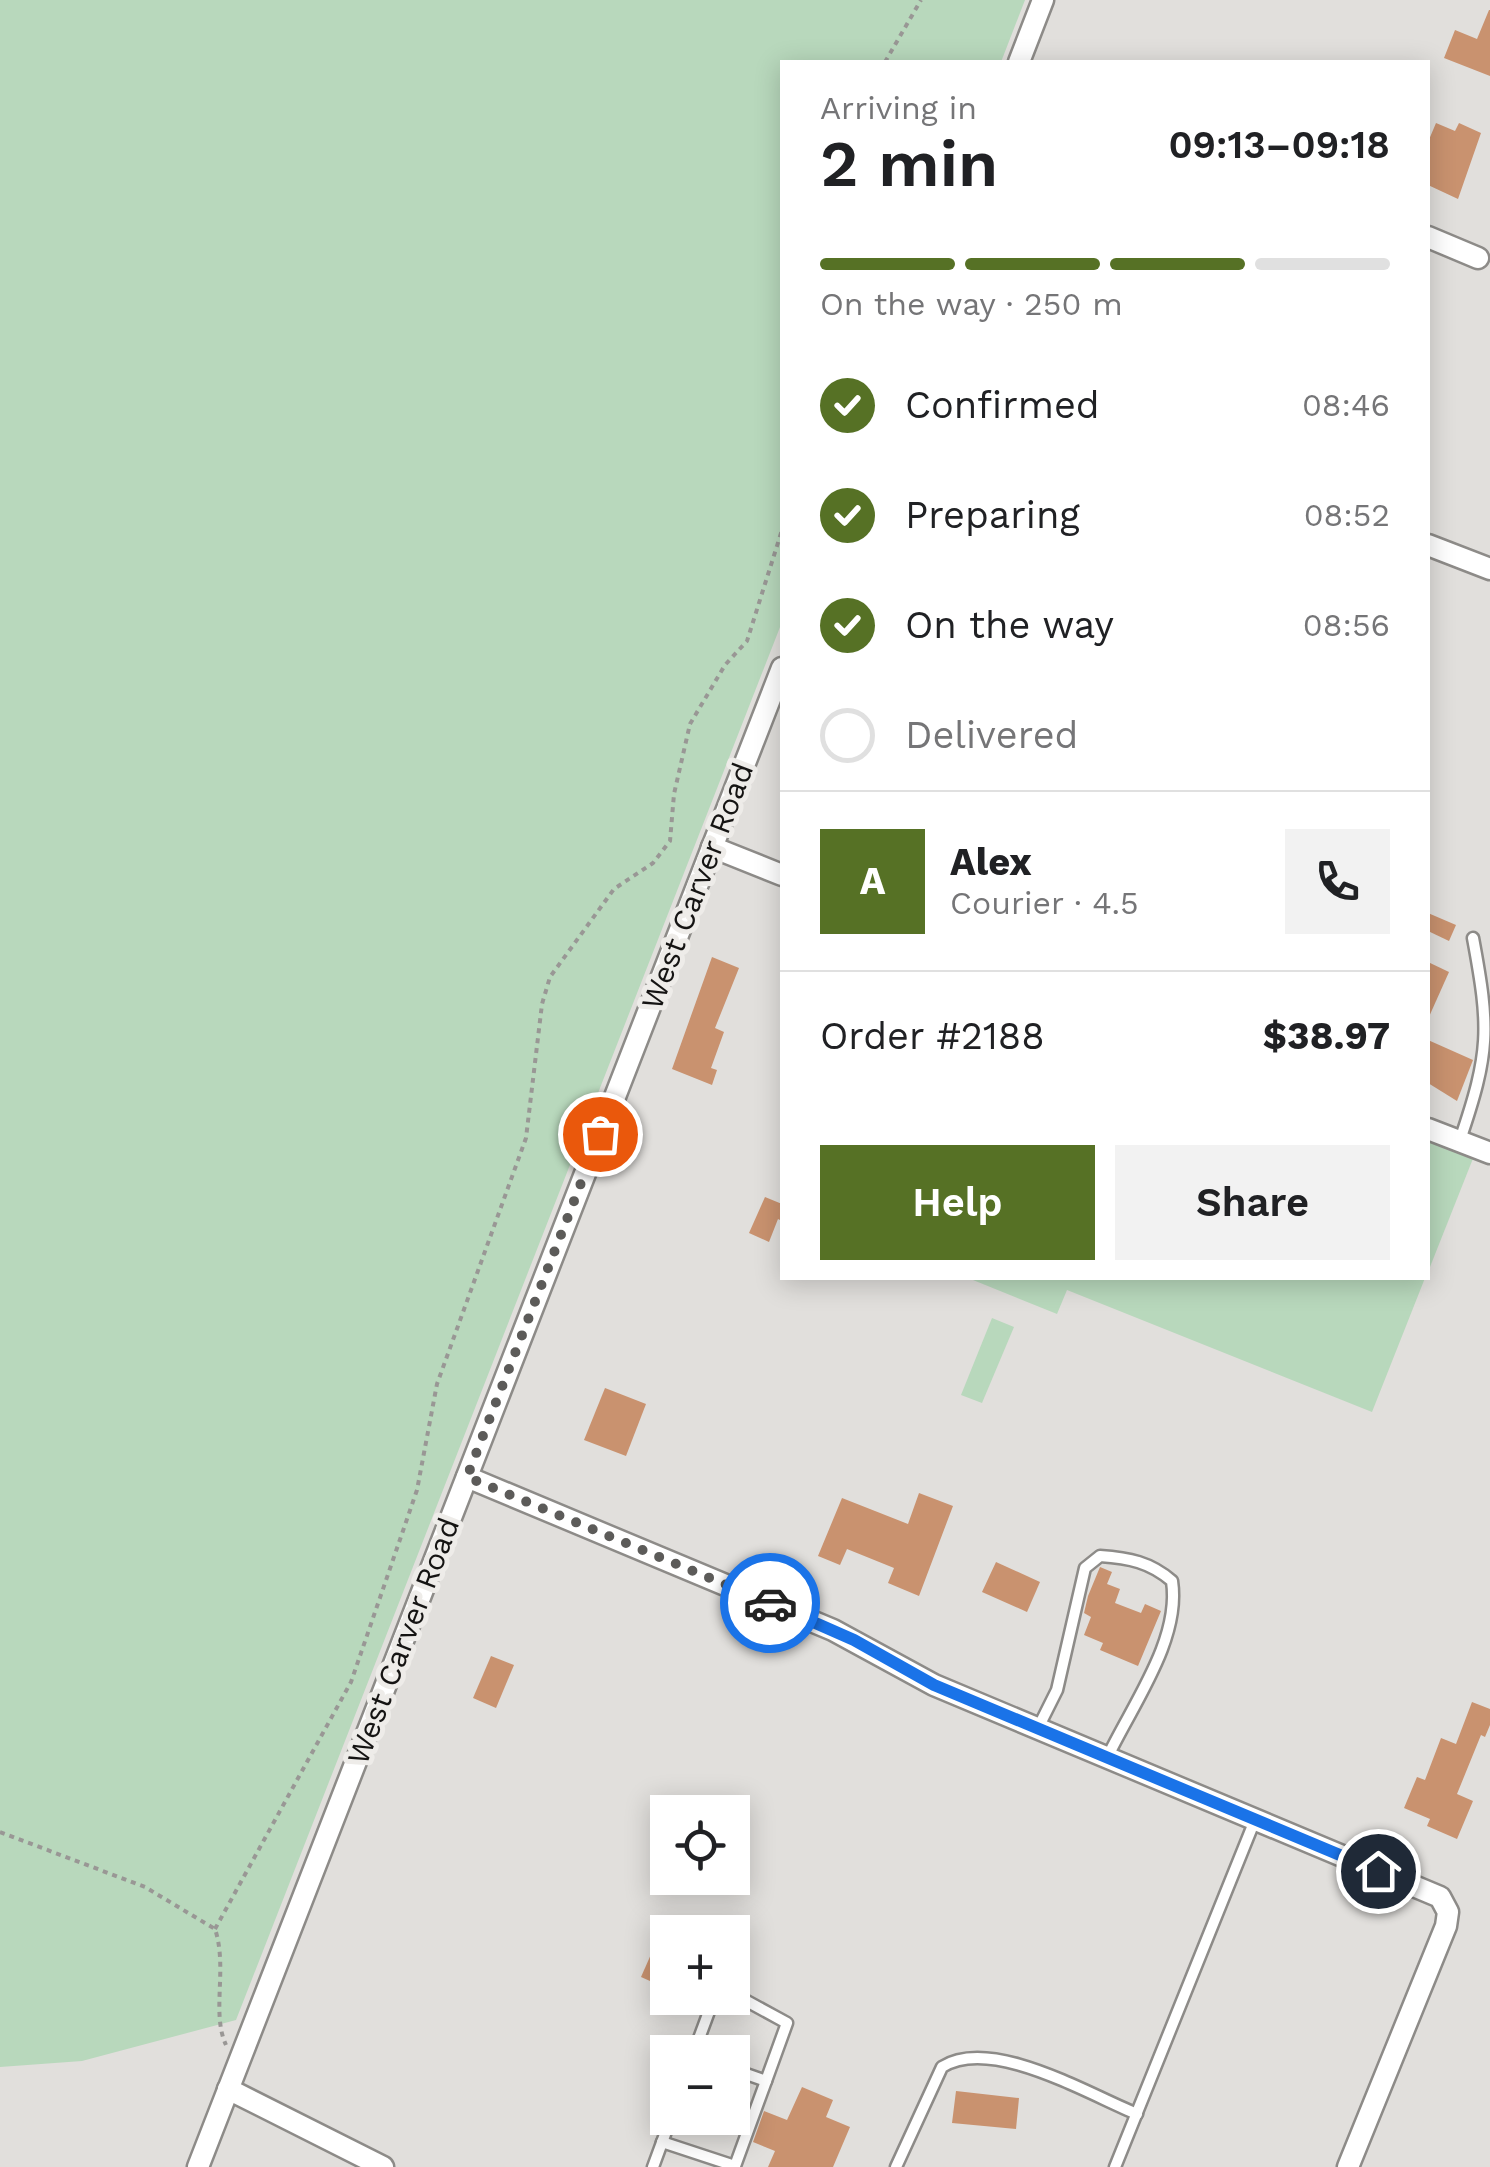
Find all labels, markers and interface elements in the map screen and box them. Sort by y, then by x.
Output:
text: Arriving in [820,89,977,127]
text: 09:13–09:18 [1168,123,1390,167]
text: 2 min [820,126,998,202]
text: On the way · 250 m [820,285,1123,323]
icon: check [820,378,875,433]
text: Confirmed [905,383,1100,427]
text: 08:46 [1302,386,1390,424]
icon: check [820,488,875,543]
text: Preparing [905,493,1080,537]
text: 08:52 [1304,496,1390,534]
icon: check [820,598,875,653]
text: On the way [905,603,1114,647]
text: 08:56 [1303,606,1390,644]
text: Delivered [905,713,1078,757]
street label: West Carver Road [634,758,760,1014]
button: phone [1285,829,1390,934]
text: Alex [950,840,1032,884]
text: A [860,859,885,903]
text: Courier · 4.5 [950,884,1139,922]
text: Order #2188 [820,1014,1045,1058]
text: $38.97 [1263,1014,1390,1058]
pin [558,1092,643,1177]
icon: bag [573,1107,628,1162]
button: Help [820,1145,1095,1260]
button: Share [1115,1145,1390,1260]
street label: West Carver Road [340,1513,466,1769]
courier [720,1553,820,1653]
icon: car [743,1576,798,1631]
map controls [650,1795,750,2135]
button: locate [650,1795,750,1895]
pin [1336,1829,1421,1914]
icon: home [1351,1844,1406,1899]
button: + [650,1915,750,2015]
button: − [650,2035,750,2135]

